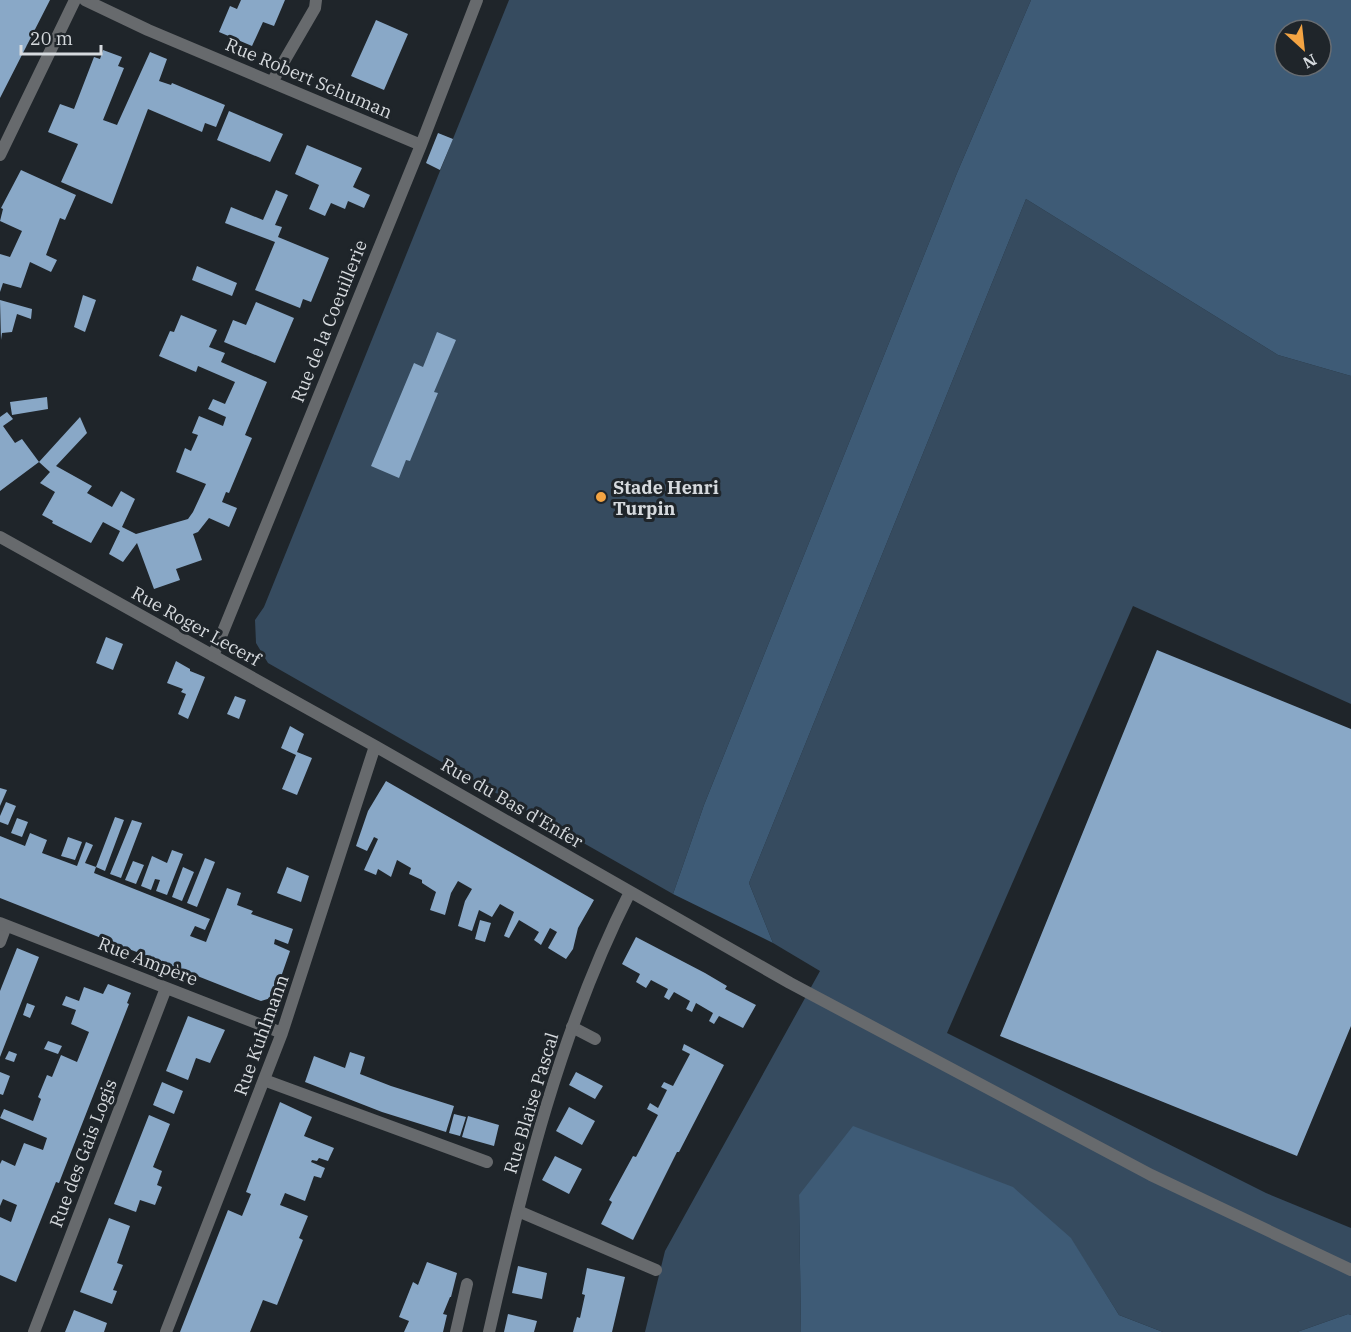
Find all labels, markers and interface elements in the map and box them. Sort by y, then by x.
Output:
scale bar [21,18,100,56]
north arrow [1273,18,1333,78]
text: 20 m [30,27,73,50]
street label: Rue Robert Schuman [222,32,396,124]
text: N [1300,50,1320,73]
street label: Rue de la Coeuillerie [286,236,372,406]
place label: Stade Henri Turpin [613,476,719,520]
marker: Stade Henri Turpin [594,490,608,504]
street label: Rue Roger Lecerf [127,581,266,672]
street label: Rue du Bas d'Enfer [437,753,587,853]
street label: Rue Ampère [95,931,201,991]
street label: Rue Kuhlmann [228,971,294,1099]
street label: Rue Blaise Pascal [499,1030,563,1176]
street label: Rue des Gais Logis [44,1075,122,1231]

